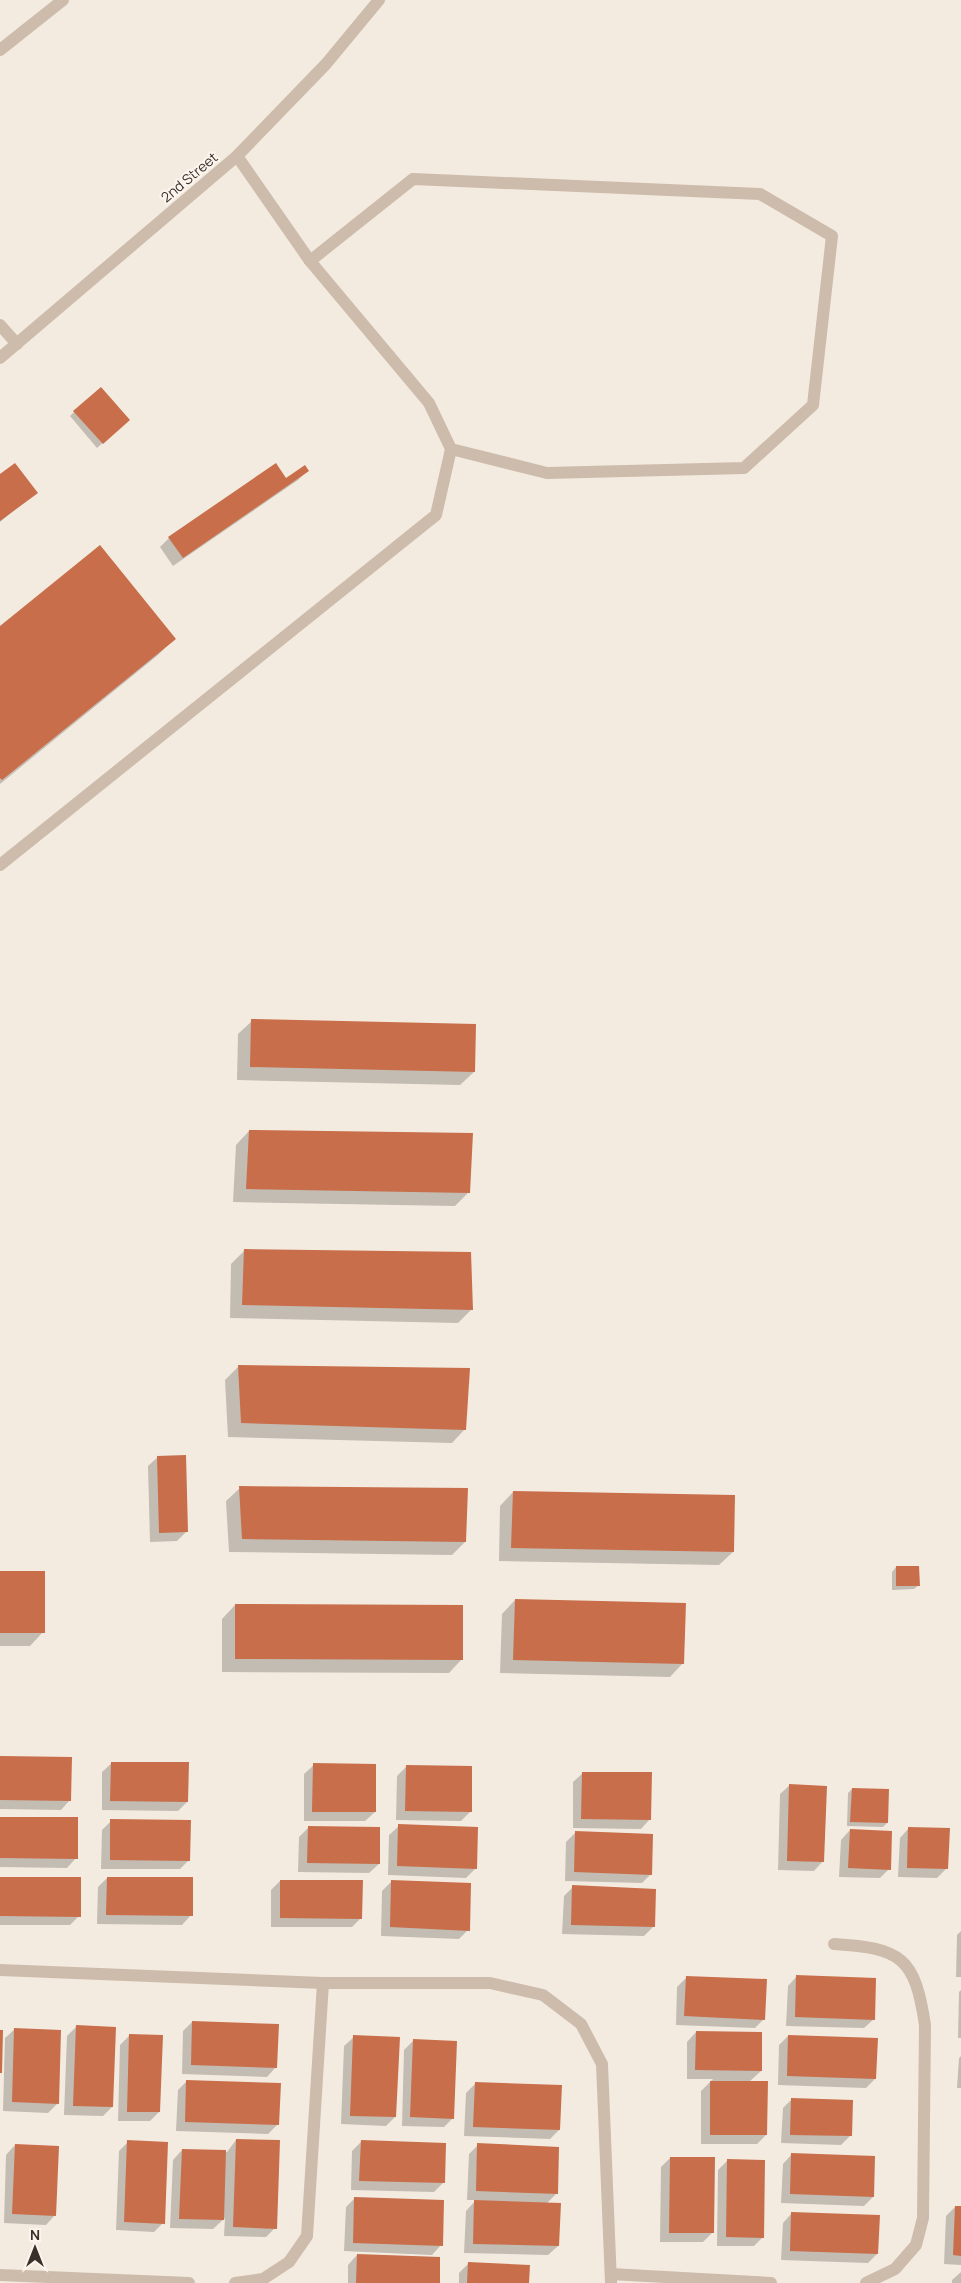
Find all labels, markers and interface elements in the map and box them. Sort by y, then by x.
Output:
street label: 2nd Street [157,147,222,206]
north arrow [10,2223,60,2273]
text: N [30,2225,40,2244]

